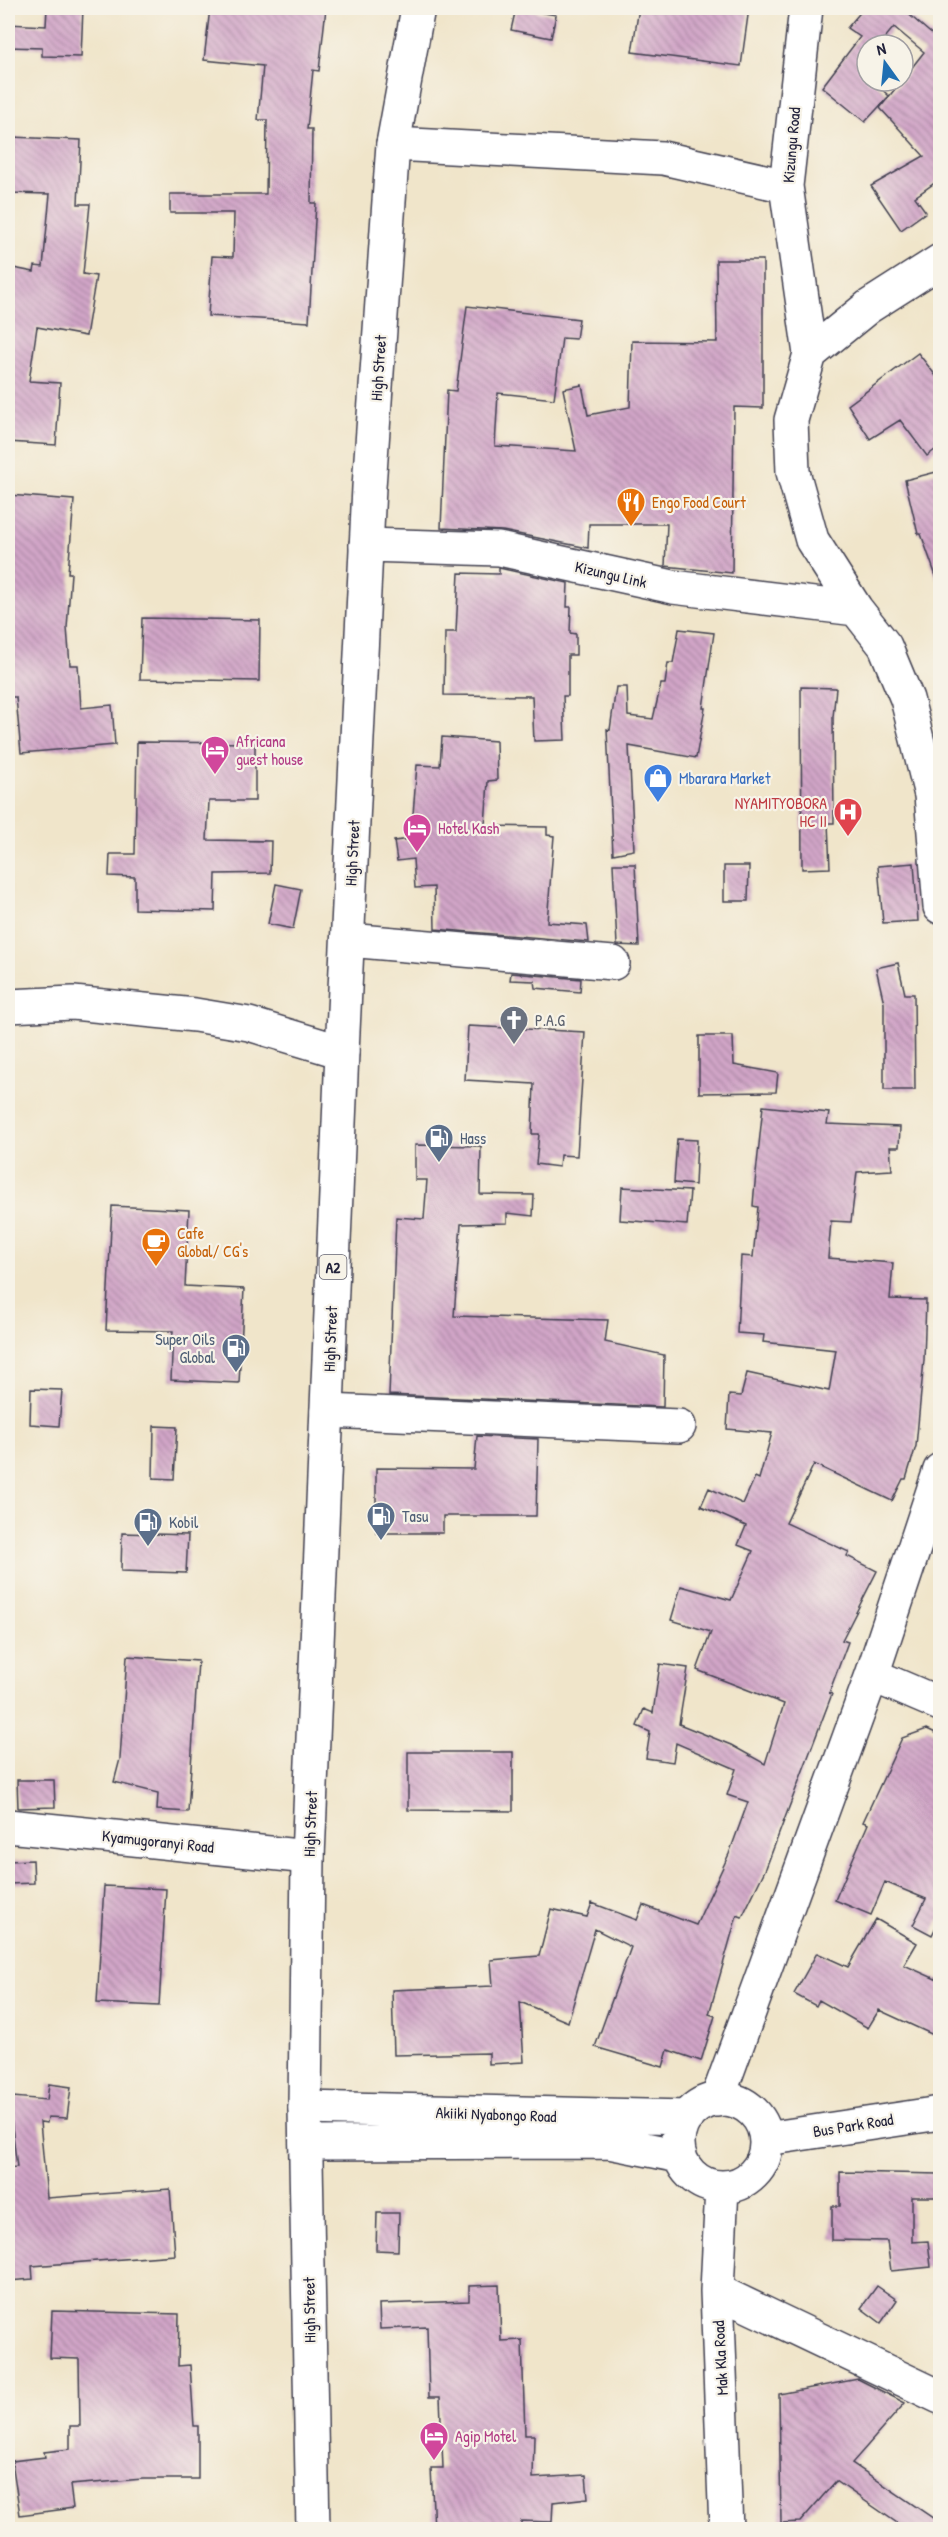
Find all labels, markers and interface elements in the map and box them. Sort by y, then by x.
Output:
north arrow [855,33,915,93]
text: N [874,37,889,60]
street label: Kizungu Road [777,106,805,184]
street label: High Street [365,334,391,402]
restaurant icon: Engo Food Court [615,486,647,528]
place label: Engo Food Court [652,491,746,513]
street label: Kizungu Link [573,555,649,593]
place label: Africana guest house [236,730,304,770]
hotel icon: Africana guest house [199,734,231,776]
shop icon: Mbarara Market [642,762,674,804]
place label: Mbarara Market [679,767,771,789]
place label: NYAMITYOBORA HC II [735,792,827,832]
hospital icon: NYAMITYOBORA HC II [832,796,864,838]
hotel icon: Hotel Kash [401,812,433,854]
place label: Hotel Kash [438,817,500,839]
street label: High Street [339,819,365,886]
church icon: P.A.G [498,1004,530,1046]
place label: P.A.G [535,1009,565,1031]
fuel station icon: Hass [423,1122,455,1164]
place label: Hass [460,1127,486,1149]
place label: Cafe Global/ CG's [177,1222,248,1262]
cafe icon: Cafe Global/ CG's [140,1226,172,1268]
road number: A2 [320,1255,346,1279]
street label: High Street [318,1305,342,1372]
place label: Super Oils Global [155,1328,216,1368]
fuel station icon: Super Oils Global [220,1332,252,1374]
fuel station icon: Tasu [365,1500,397,1542]
place label: Tasu [402,1505,429,1527]
fuel station icon: Kobil [132,1506,164,1548]
place label: Kobil [169,1511,199,1533]
street label: High Street [298,1790,322,1857]
street label: Kyamugoranyi Road [101,1824,215,1858]
street label: Akiiki Nyabongo Road [435,2101,557,2127]
street label: Bus Park Road [811,2108,895,2142]
street label: High Street [297,2276,321,2343]
street label: Mak Kla Road [707,2320,733,2396]
hotel icon: Agip Motel [418,2420,450,2462]
place label: Agip Motel [455,2425,517,2447]

